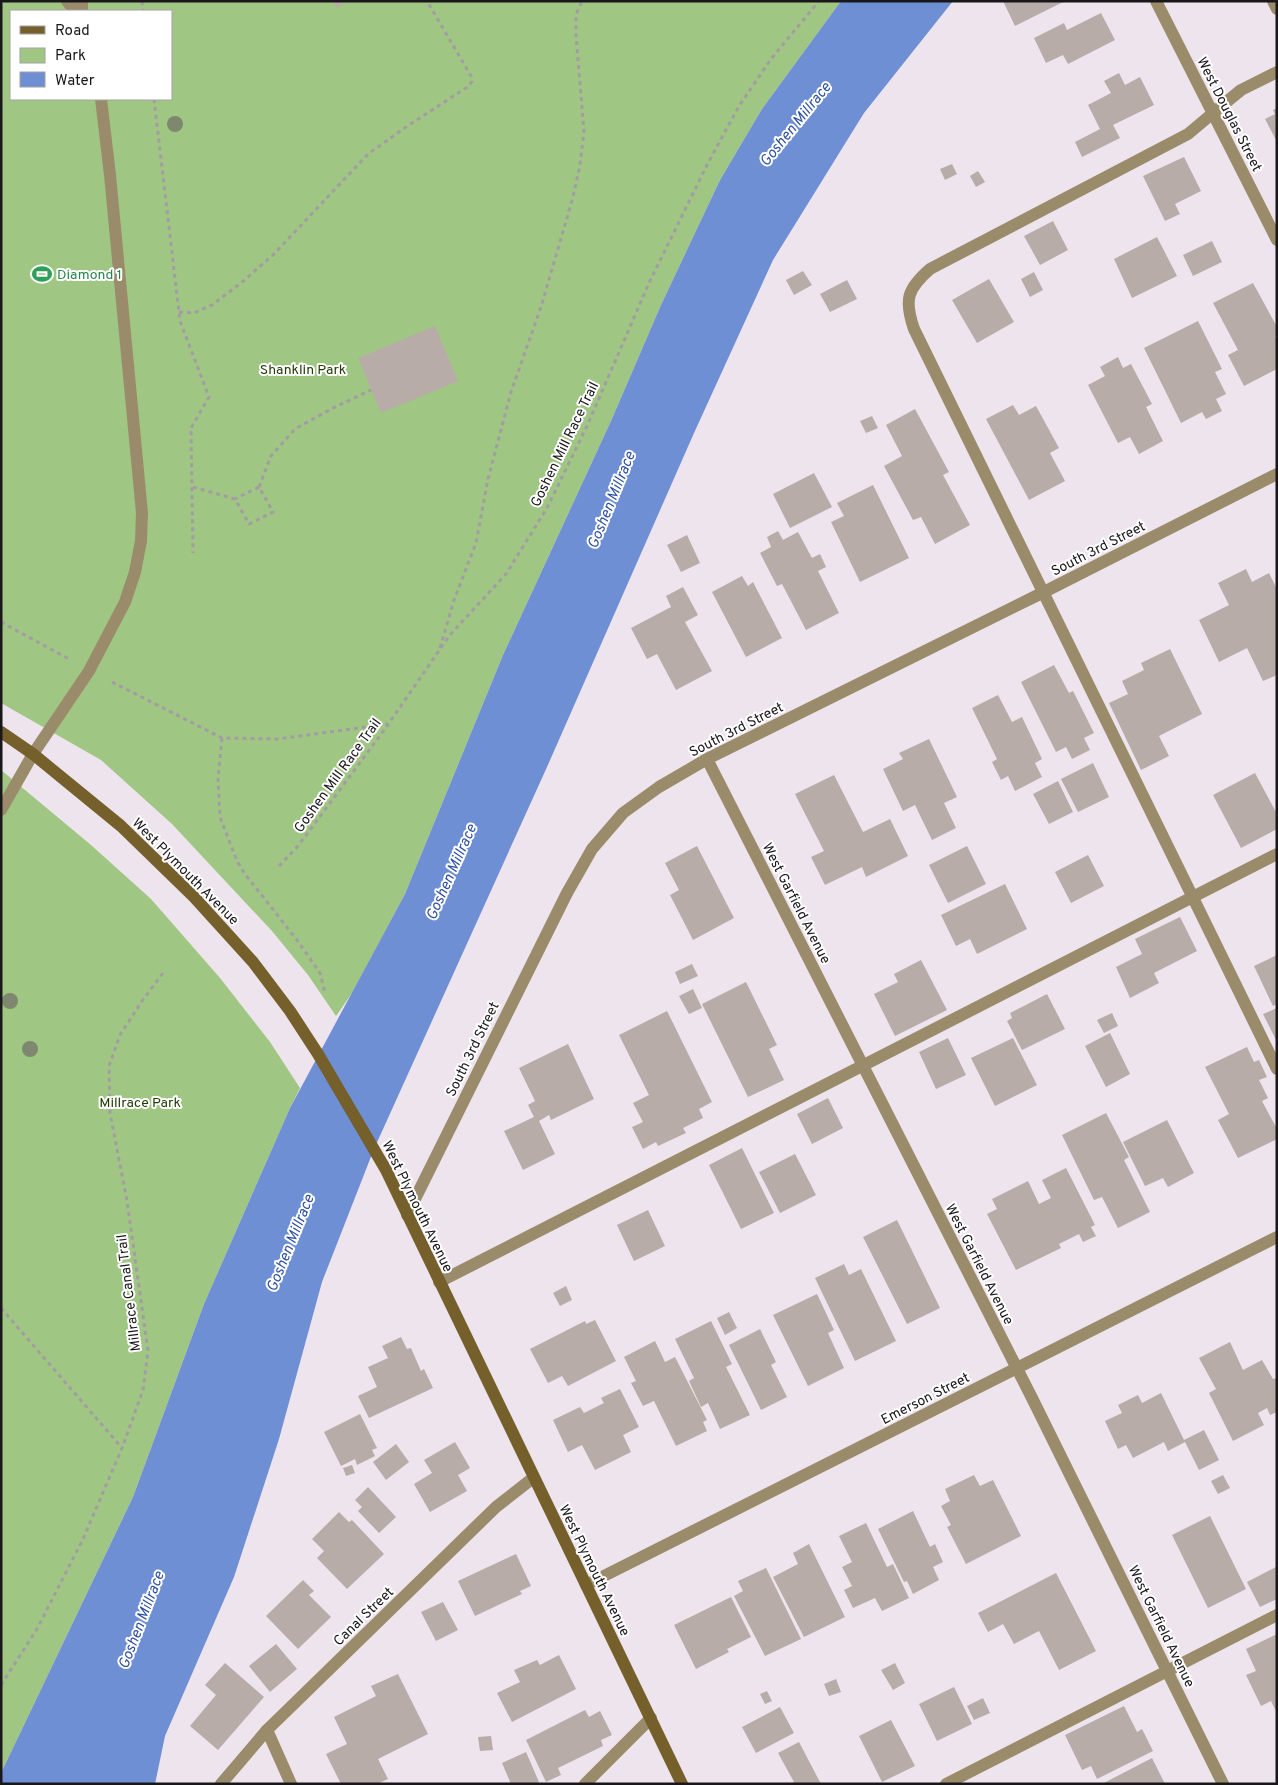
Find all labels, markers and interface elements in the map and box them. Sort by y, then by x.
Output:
legend [10,10,172,100]
text: Road [55,22,90,41]
text: Park [55,47,86,66]
street label: West Douglas Street [1192,55,1265,175]
text: Water [55,72,95,91]
water label: Goshen Millrace [756,79,836,171]
sports icon: Diamond 1 [31,263,53,285]
place label: Diamond 1 [57,267,122,284]
park label: Shanklin Park [260,362,346,379]
street label: Goshen Mill Race Trail [528,379,603,510]
water label: Goshen Millrace [584,449,641,552]
street label: South 3rd Street [1049,518,1149,580]
street label: South 3rd Street [687,699,787,761]
street label: Goshen Mill Race Trail [291,715,385,836]
street label: West Plymouth Avenue [128,815,242,929]
water label: Goshen Millrace [423,821,482,924]
street label: West Garfield Avenue [758,840,834,967]
street label: South 3rd Street [443,1000,504,1100]
park label: Millrace Park [99,1095,181,1112]
street label: West Plymouth Avenue [377,1138,456,1275]
water label: Goshen Millrace [263,1192,320,1295]
street label: West Garfield Avenue [941,1201,1017,1328]
street label: Millrace Canal Trail [114,1233,145,1352]
street label: Emerson Street [878,1370,973,1429]
street label: West Plymouth Avenue [554,1502,633,1639]
street label: West Garfield Avenue [1124,1563,1198,1690]
water label: Goshen Millrace [115,1569,170,1672]
street label: Canal Street [330,1584,398,1650]

